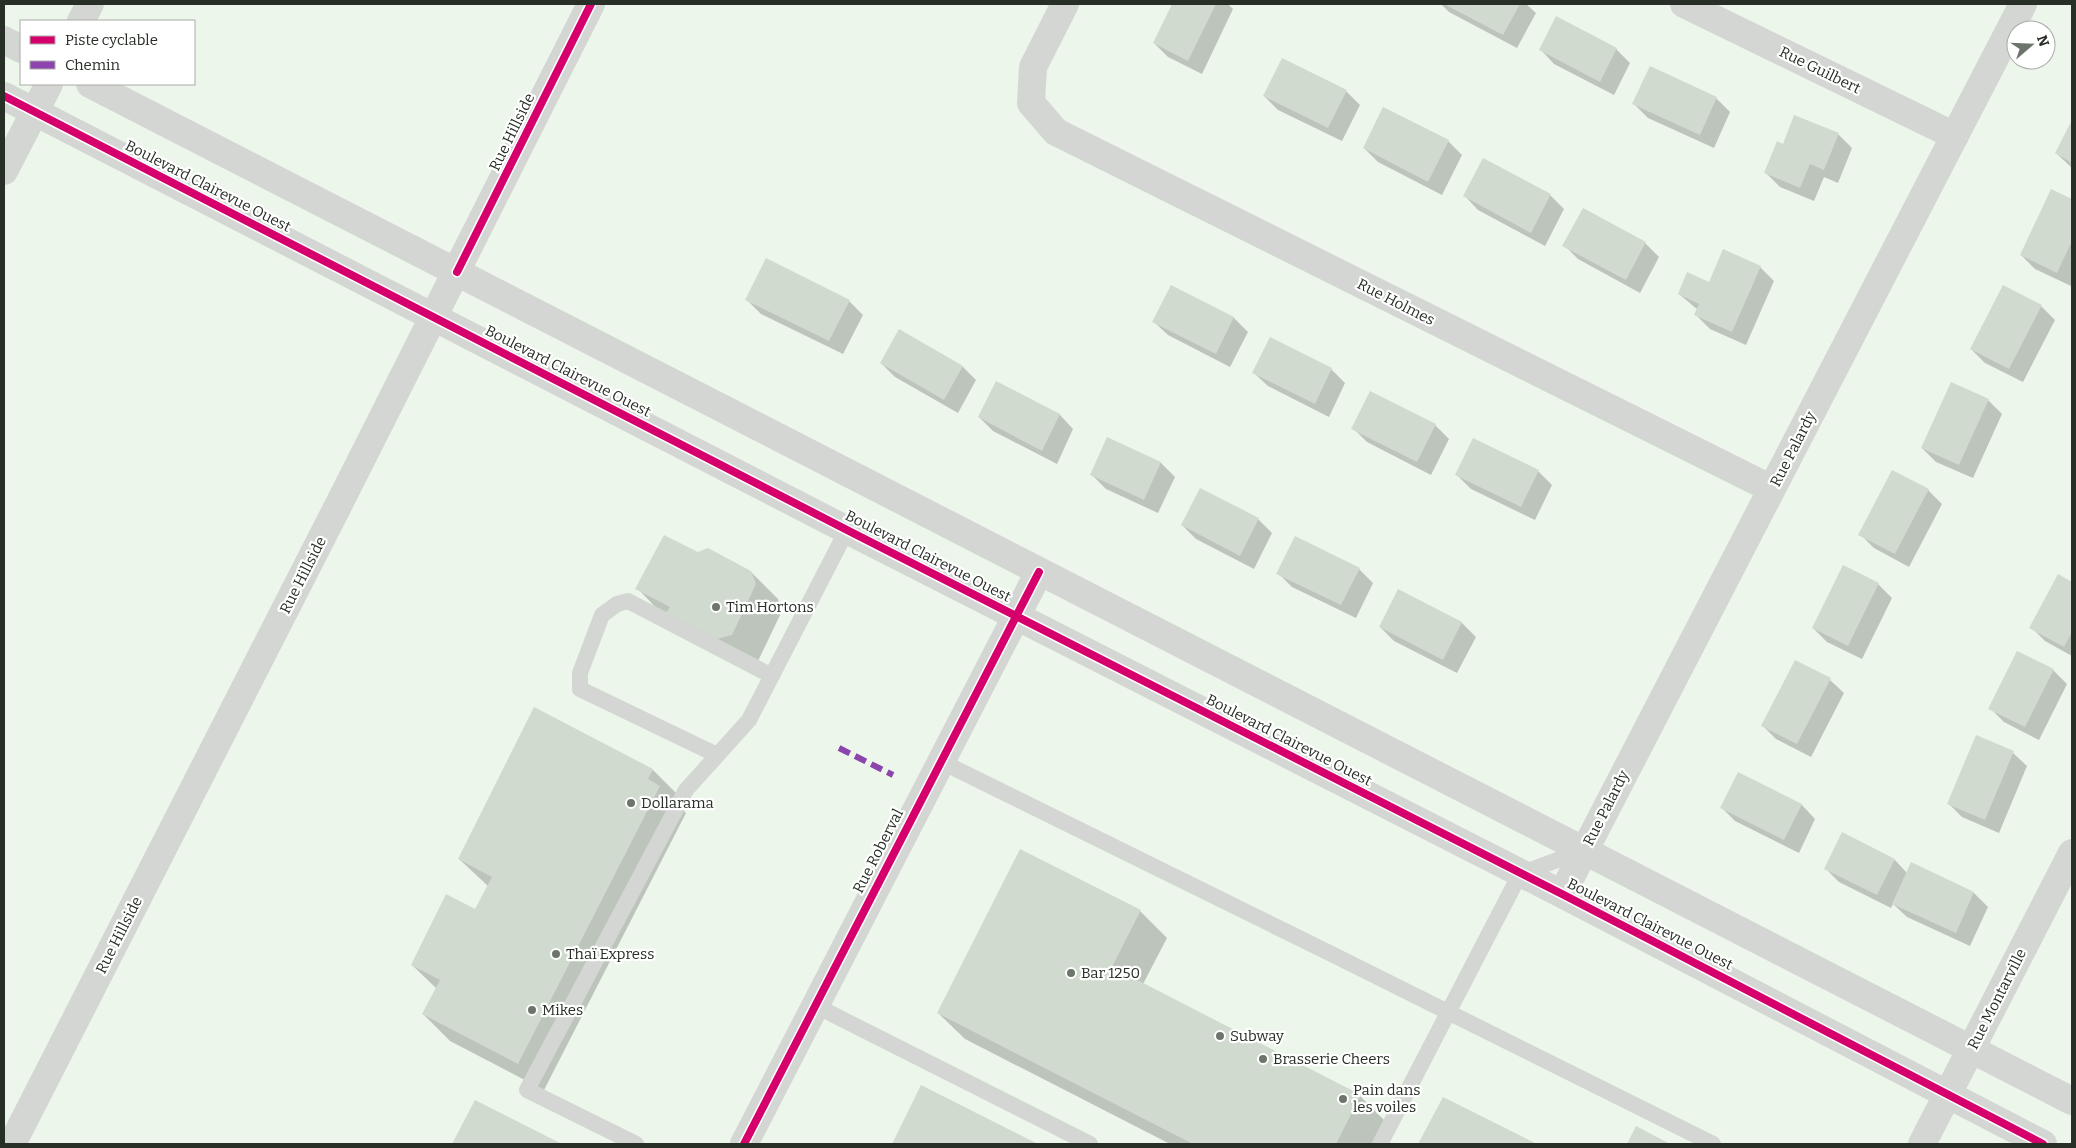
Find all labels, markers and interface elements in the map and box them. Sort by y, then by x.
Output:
legend [20,20,195,85]
north arrow [2006,20,2056,70]
text: Piste cyclable [65,31,158,49]
text: N [2033,33,2053,49]
street label: Rue Guilbert [1776,43,1864,98]
text: Chemin [65,56,121,74]
street label: Rue Hillside [486,90,538,174]
street label: Boulevard Clairevue Ouest [122,136,294,236]
street label: Rue Holmes [1354,275,1438,329]
street label: Boulevard Clairevue Ouest [482,321,654,421]
street label: Rue Palardy [1766,408,1820,490]
street label: Boulevard Clairevue Ouest [842,506,1014,606]
street label: Rue Hillside [276,534,330,616]
place label: Tim Hortons [726,598,814,616]
marker: Tim Hortons [710,601,722,613]
street label: Boulevard Clairevue Ouest [1203,690,1375,790]
street label: Rue Palardy [1579,767,1633,849]
place label: Dollarama [641,794,714,812]
marker: Dollarama [625,797,637,809]
street label: Rue Roberval [849,806,907,896]
street label: Boulevard Clairevue Ouest [1564,874,1736,974]
street label: Rue Hillside [92,894,146,976]
place label: Thaï Express [566,945,654,963]
street label: Rue Montarville [1964,946,2030,1052]
marker: Thaï Express [550,948,562,960]
place label: Bar 1250 [1081,964,1140,982]
marker: Bar 1250 [1065,967,1077,979]
place label: Mikes [542,1001,583,1019]
marker: Mikes [526,1004,538,1016]
place label: Subway [1230,1027,1284,1045]
marker: Subway [1214,1030,1226,1042]
place label: Brasserie Cheers [1273,1050,1390,1068]
marker: Brasserie Cheers [1257,1053,1269,1065]
place label: Pain dans les voiles [1353,1081,1420,1116]
marker: Pain dans les voiles [1337,1093,1349,1105]

